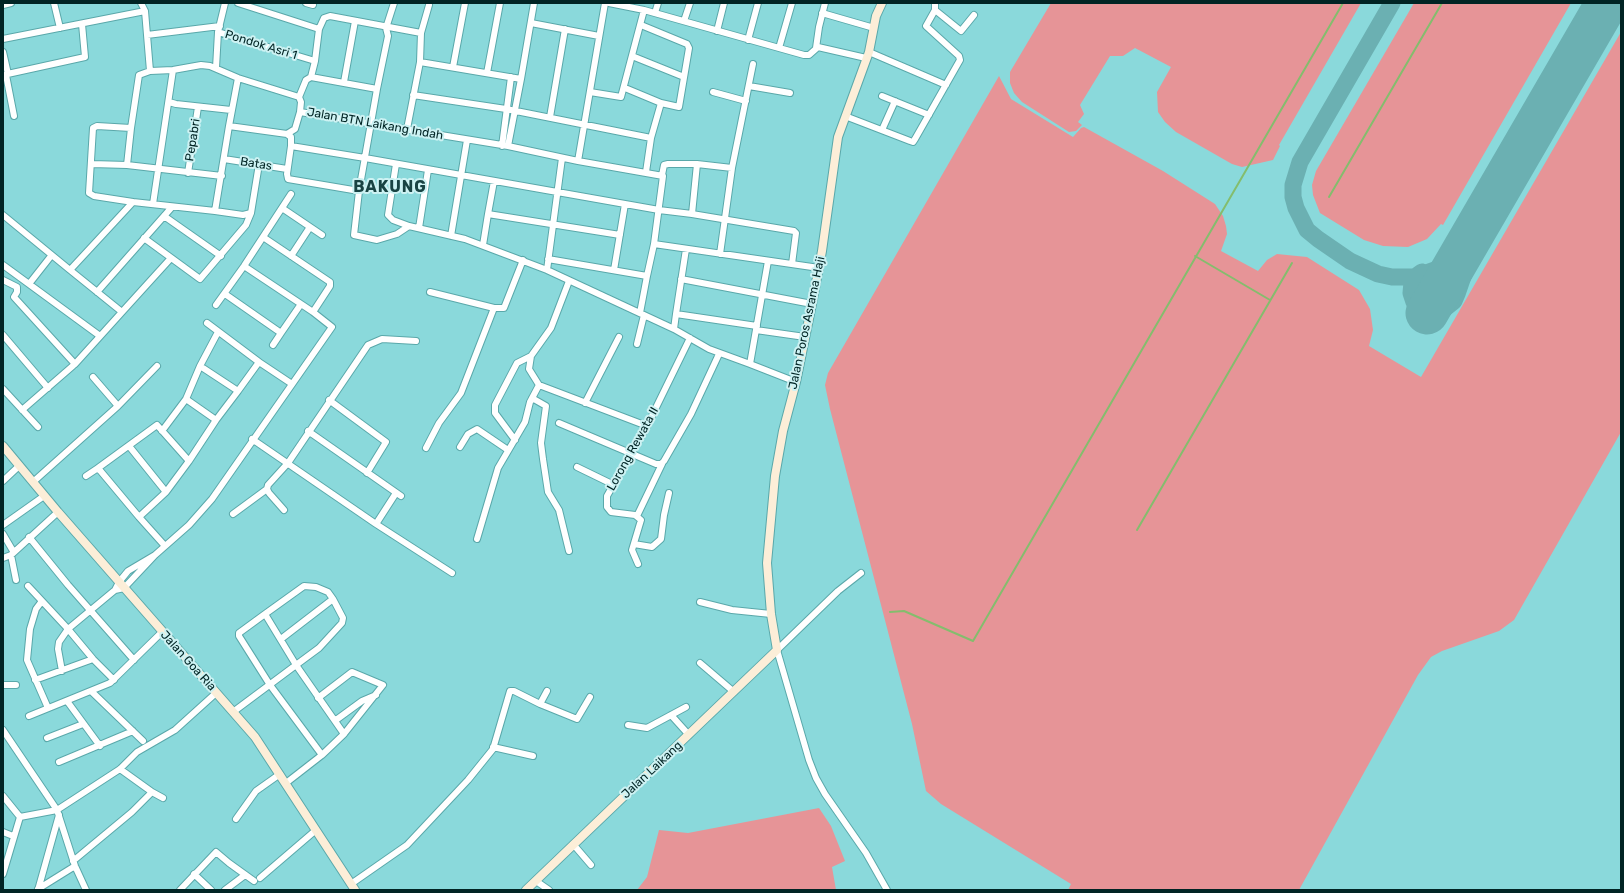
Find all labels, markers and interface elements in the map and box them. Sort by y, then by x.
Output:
street label: Pondok Asri 1 [223,27,299,63]
street label: Jalan BTN Laikang Indah [306,105,444,143]
street label: Pepabri [183,118,203,162]
street label: Batas [239,154,273,174]
district label: BAKUNG [353,177,427,197]
street label: Jalan Poros Asrama Haji [786,255,828,391]
street label: Lorong Rewata II [604,405,662,493]
street label: Jalan Goa Ria [157,628,219,694]
street label: Jalan Laikang [619,738,685,802]

